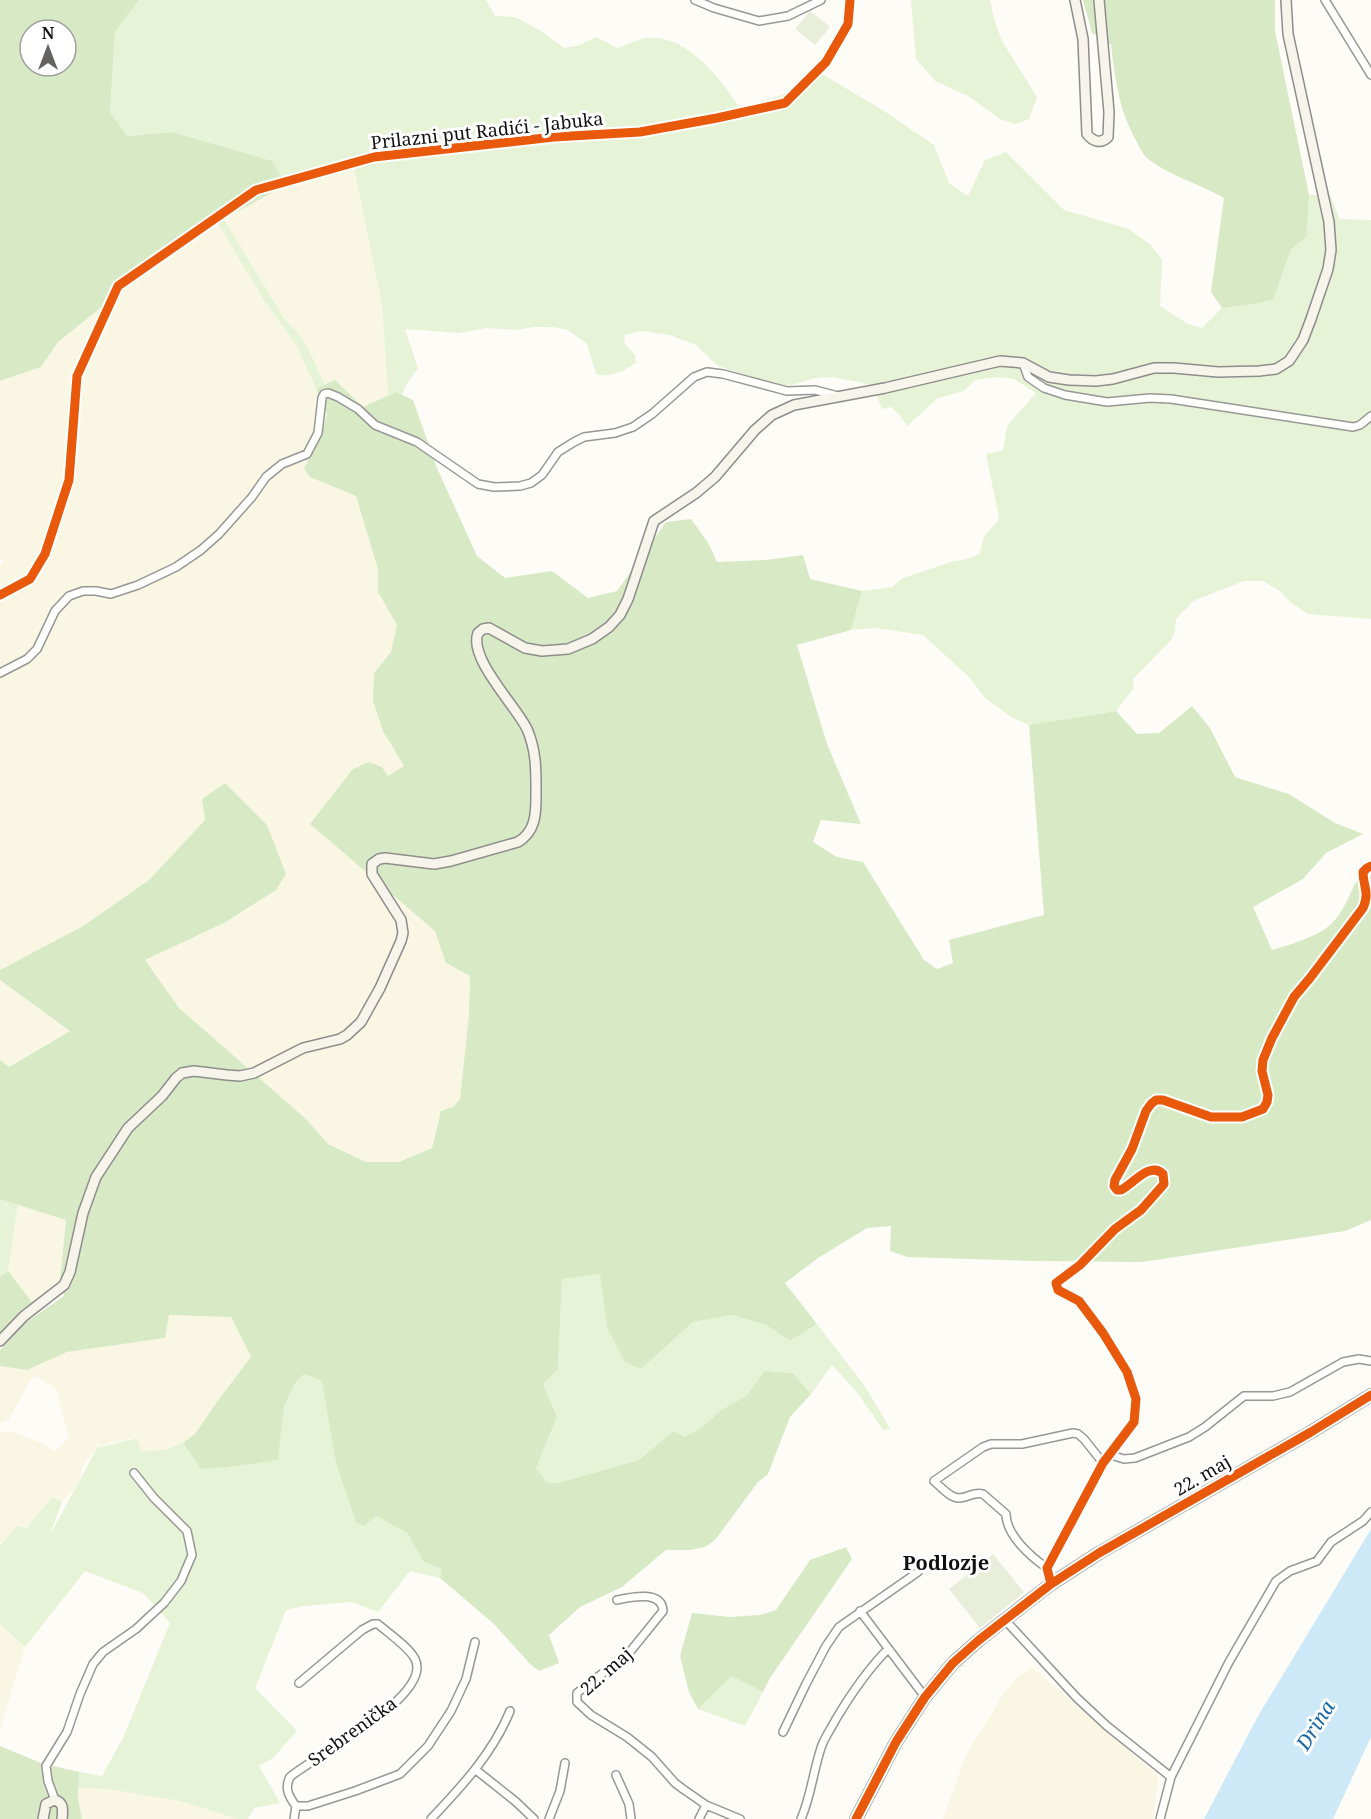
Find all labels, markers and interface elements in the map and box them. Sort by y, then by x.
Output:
north arrow [18,18,78,78]
text: N [42,22,55,44]
street label: Prilazni put Radići - Jabuka [370,106,604,154]
street label: 22. maj [1169,1449,1235,1501]
district label: Podlozje [903,1549,989,1576]
street label: 22. maj [575,1642,637,1700]
street label: Srebrenička [303,1691,401,1771]
water label: Drina [1289,1695,1341,1756]

